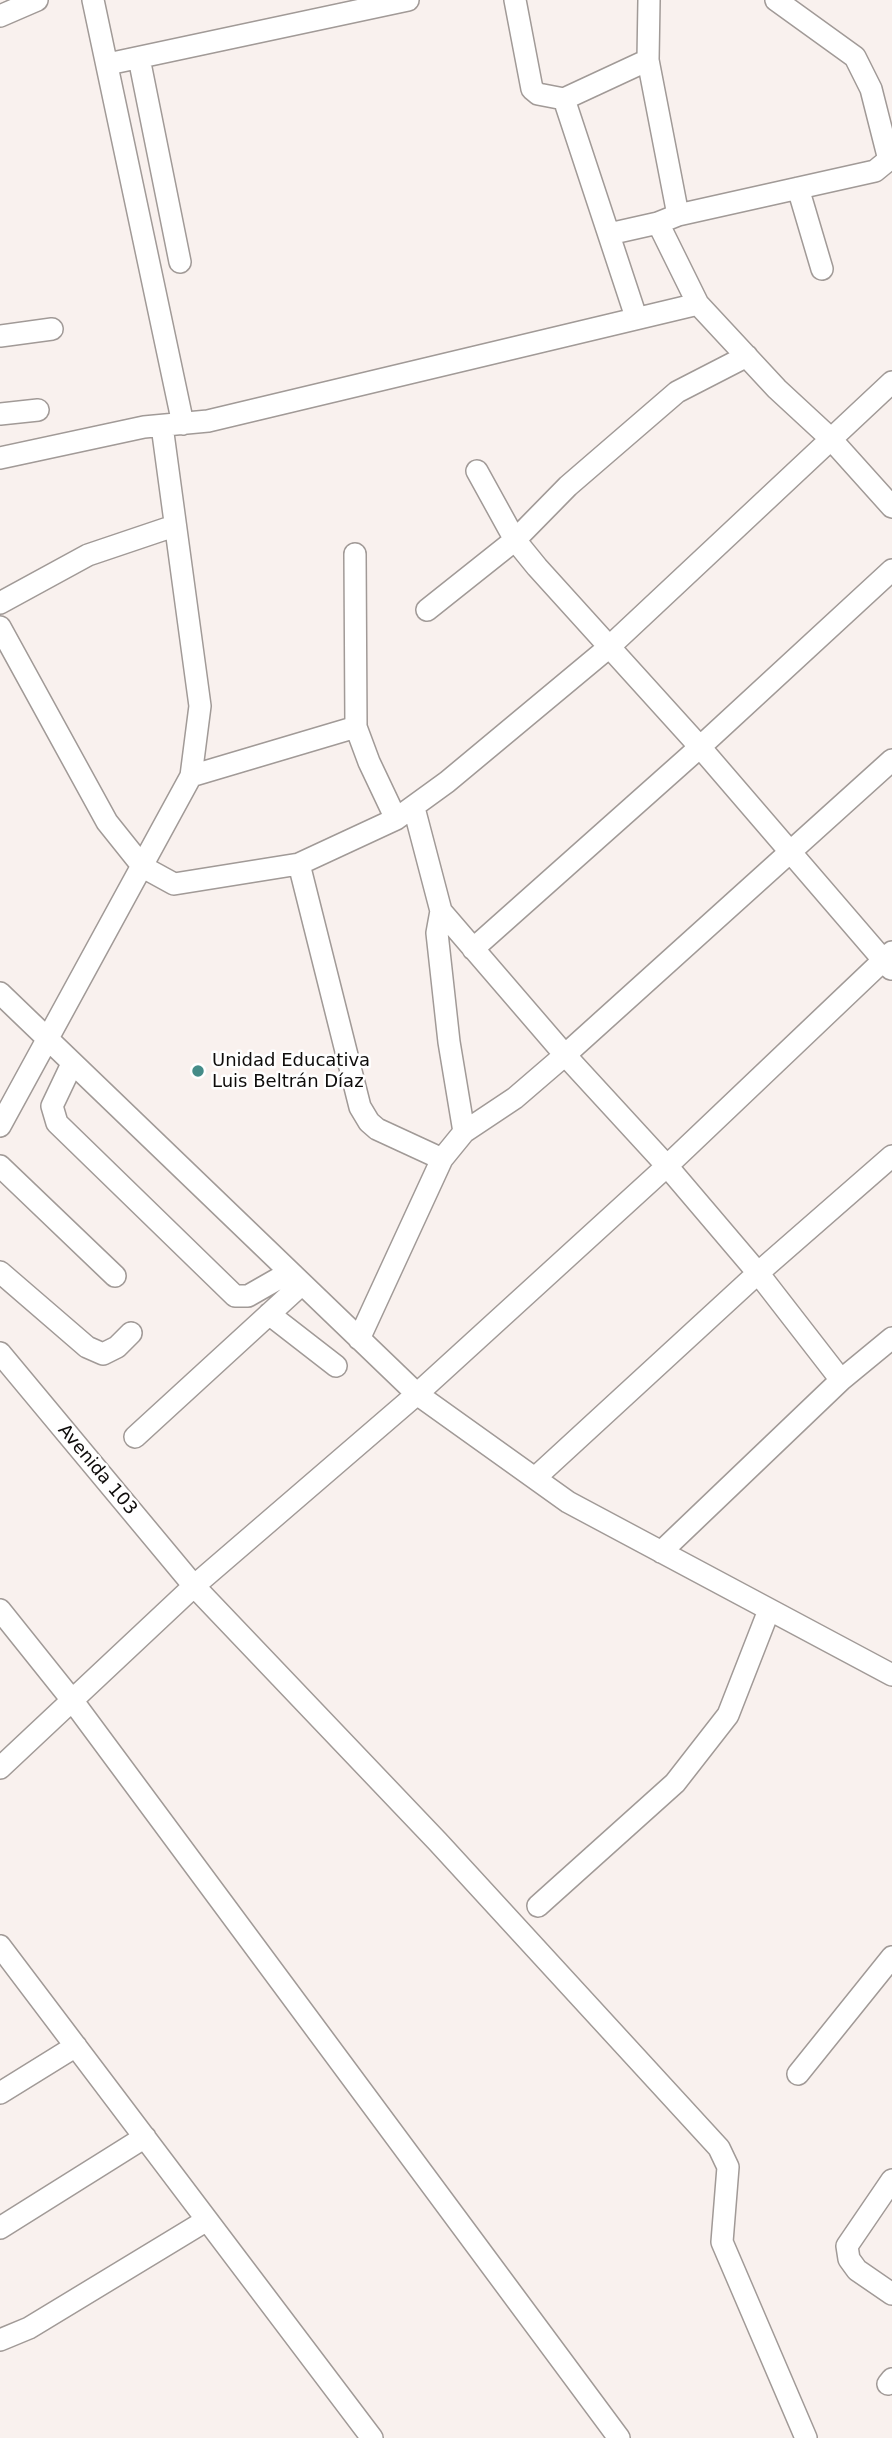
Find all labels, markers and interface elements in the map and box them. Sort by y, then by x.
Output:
place label: Unidad Educativa Luis Beltrán Díaz [212,1050,370,1092]
marker: Unidad Educativa Luis Beltrán Díaz [190,1063,206,1079]
street label: Avenida 103 [53,1420,141,1520]

